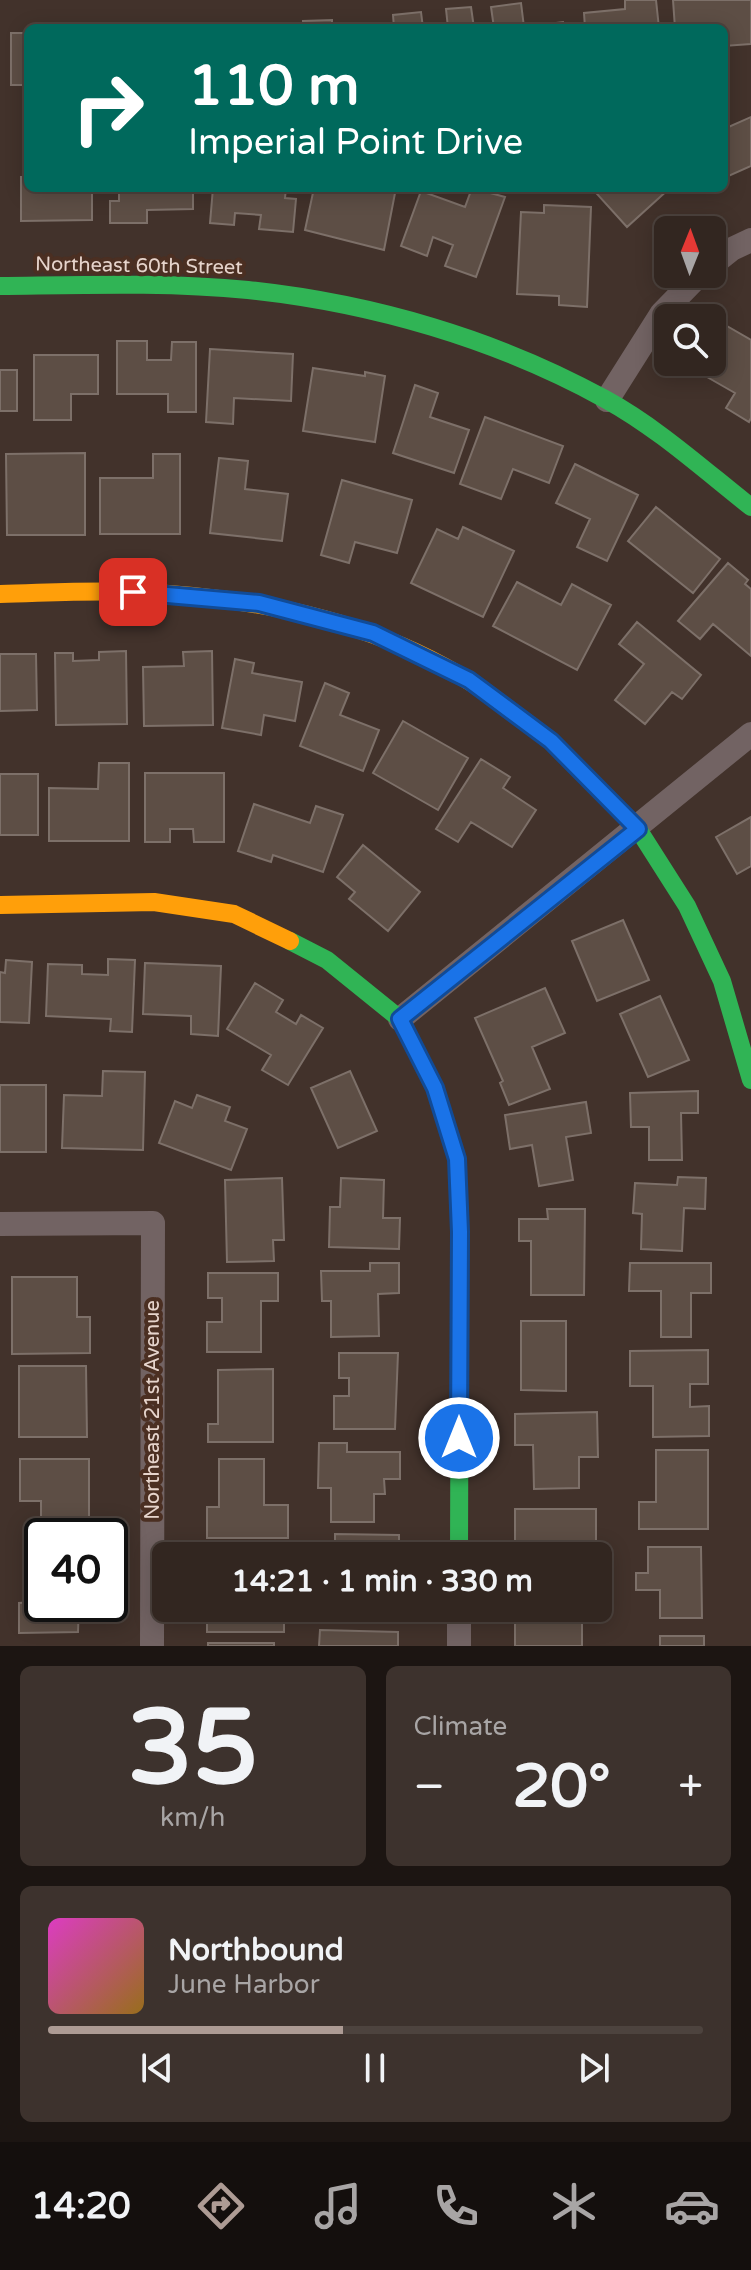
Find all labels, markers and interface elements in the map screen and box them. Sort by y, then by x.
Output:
text: 110 m [188,53,359,120]
icon: right [56,56,160,160]
text: Imperial Point Drive [188,121,523,164]
north arrow [654,216,726,288]
map controls [654,216,726,376]
street label: Northeast 60th Street [35,252,243,280]
button: search [654,304,726,376]
pin [99,558,167,626]
icon: arrive [111,570,155,614]
street label: Northeast 21st Avenue [141,1300,165,1520]
position arrow [417,1396,501,1480]
speed limit sign: 40 [24,1518,128,1622]
text: 14:21 · 1 min · 330 m [231,1563,533,1600]
text: 35 [127,1687,258,1812]
text: Climate [414,1711,507,1742]
text: 20° [513,1751,611,1823]
text: − [414,1761,445,1814]
text: + [678,1761,703,1814]
text: km/h [160,1802,225,1833]
text: Northbound [168,1932,344,1969]
text: June Harbor [168,1969,320,2000]
icon: previous [135,2046,179,2090]
icon: pause [353,2046,397,2090]
icon: next [572,2046,616,2090]
icon: directions [193,2178,249,2234]
icon: music [310,2178,366,2234]
icon: phone [428,2178,484,2234]
icon: climate [546,2178,602,2234]
icon: car [664,2178,720,2234]
text: 14:20 [31,2185,131,2228]

